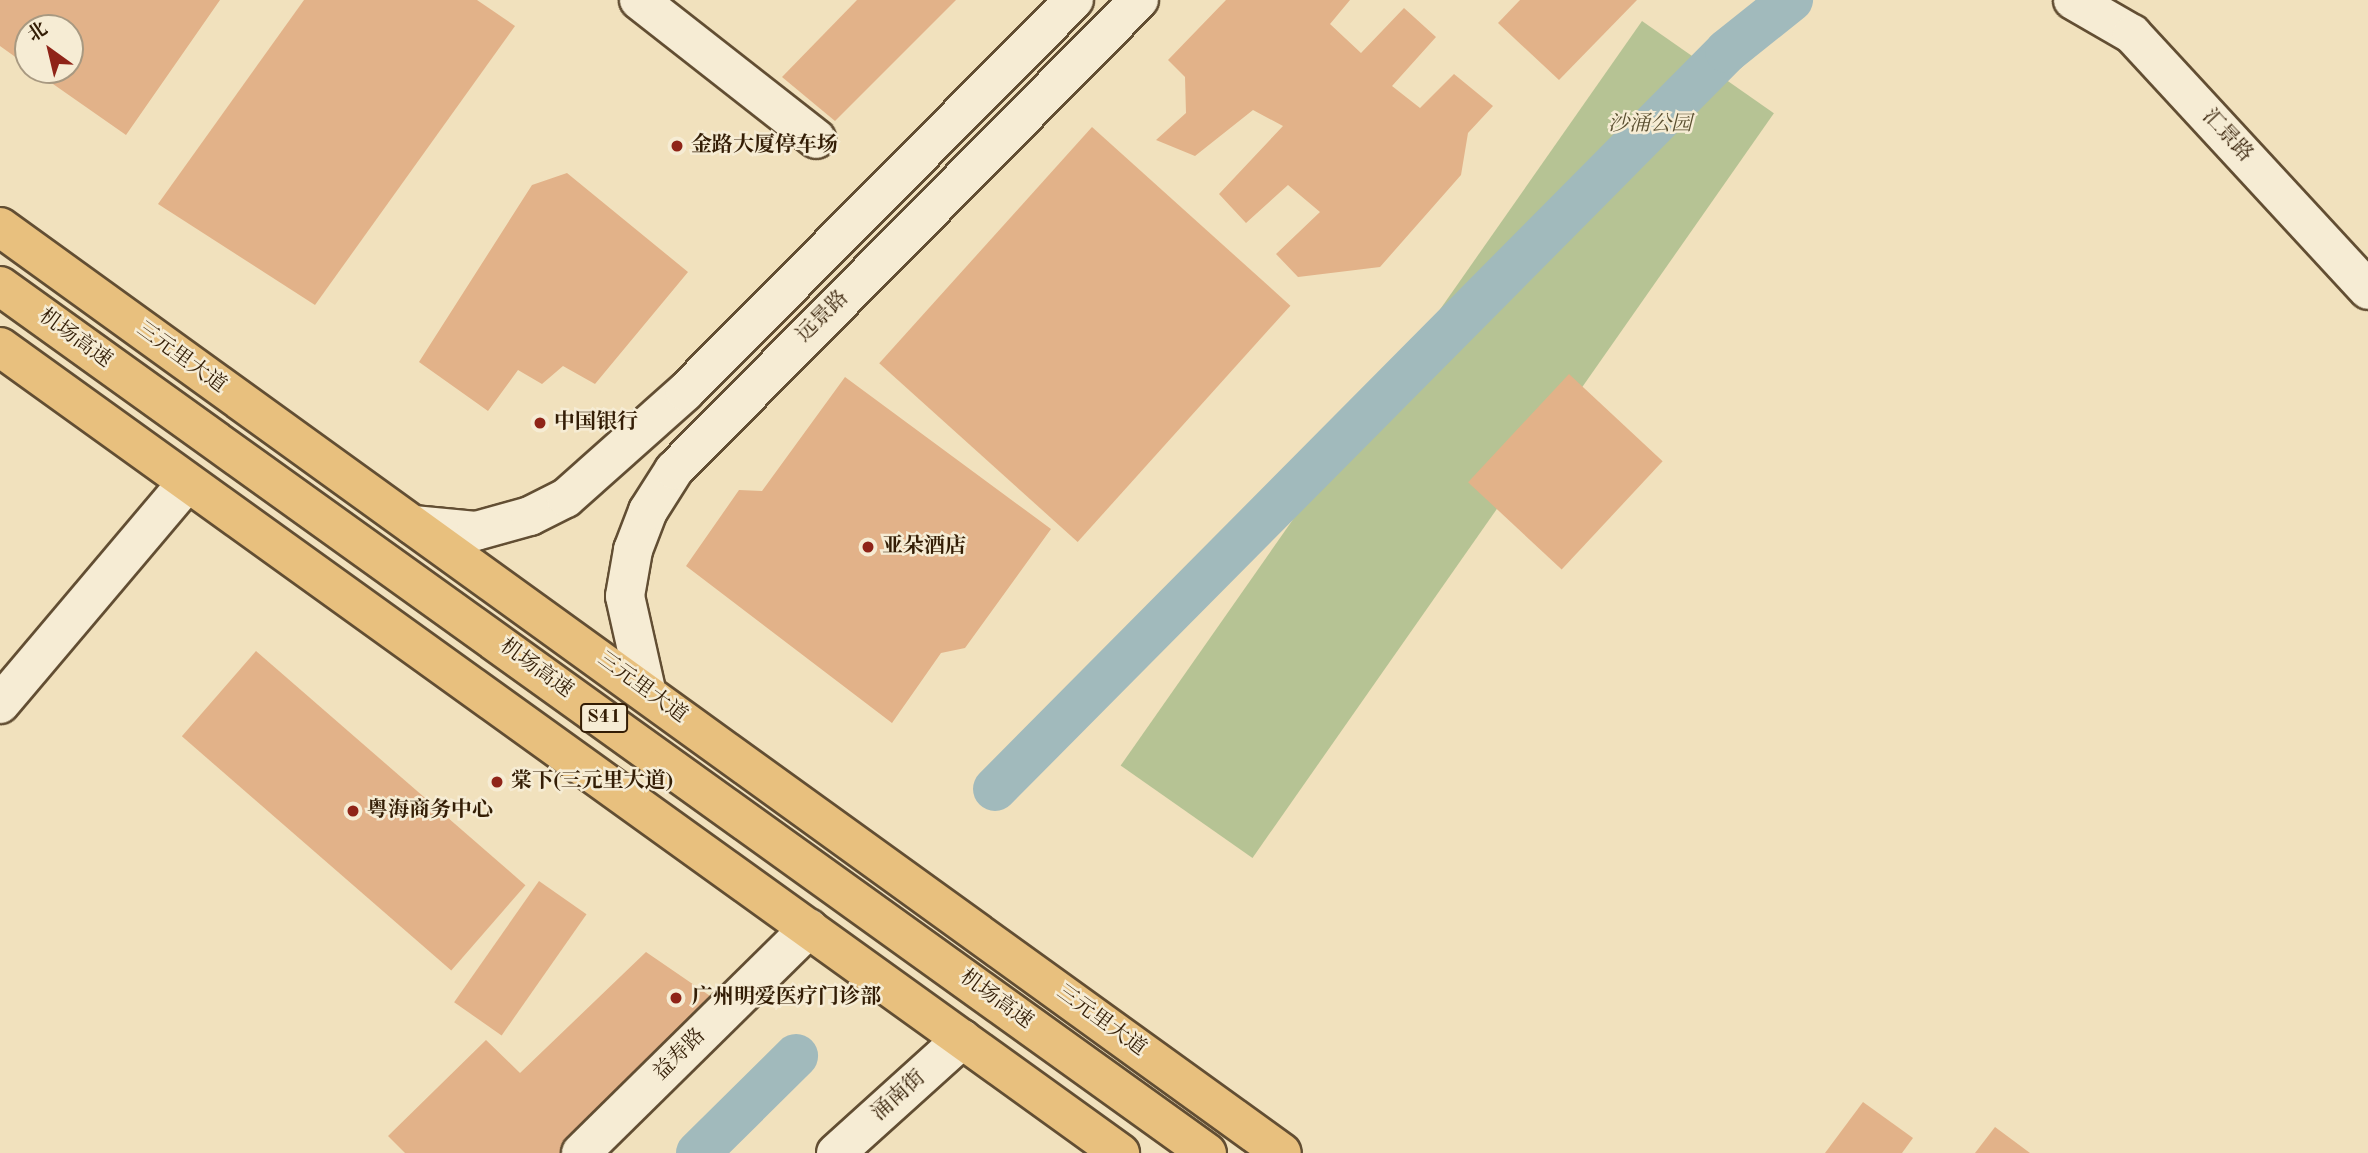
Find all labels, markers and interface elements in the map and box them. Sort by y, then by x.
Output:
north arrow [14,14,84,84]
text: 北 [25,20,51,46]
street label: 汇景路 [2196,104,2258,168]
park label: 沙涌公园 [1608,112,1692,138]
place label: 金路大厦停车场 [691,133,838,159]
marker: 金路大厦停车场 [669,138,685,154]
street label: 远景路 [792,286,854,348]
street label: 机场高速 [34,304,116,374]
street label: 三元里大道 [131,317,231,399]
place label: 中国银行 [554,410,638,436]
marker: 中国银行 [532,415,548,431]
place label: 亚朵酒店 [882,534,966,560]
marker: 亚朵酒店 [860,539,876,555]
street label: 机场高速 [495,634,577,704]
street label: 三元里大道 [592,647,692,729]
road number: S41 [580,702,628,734]
place label: 棠下(三元里大道) [511,769,674,795]
marker: 棠下(三元里大道) [489,774,505,790]
place label: 粤海商务中心 [367,798,493,824]
marker: 粤海商务中心 [345,803,361,819]
street label: 机场高速 [955,965,1037,1035]
street label: 三元里大道 [1051,980,1151,1062]
place label: 广州明爱医疗门诊部 [692,985,881,1011]
marker: 广州明爱医疗门诊部 [666,988,686,1008]
street label: 益寿路 [649,1024,711,1086]
street label: 涌南街 [867,1066,931,1126]

